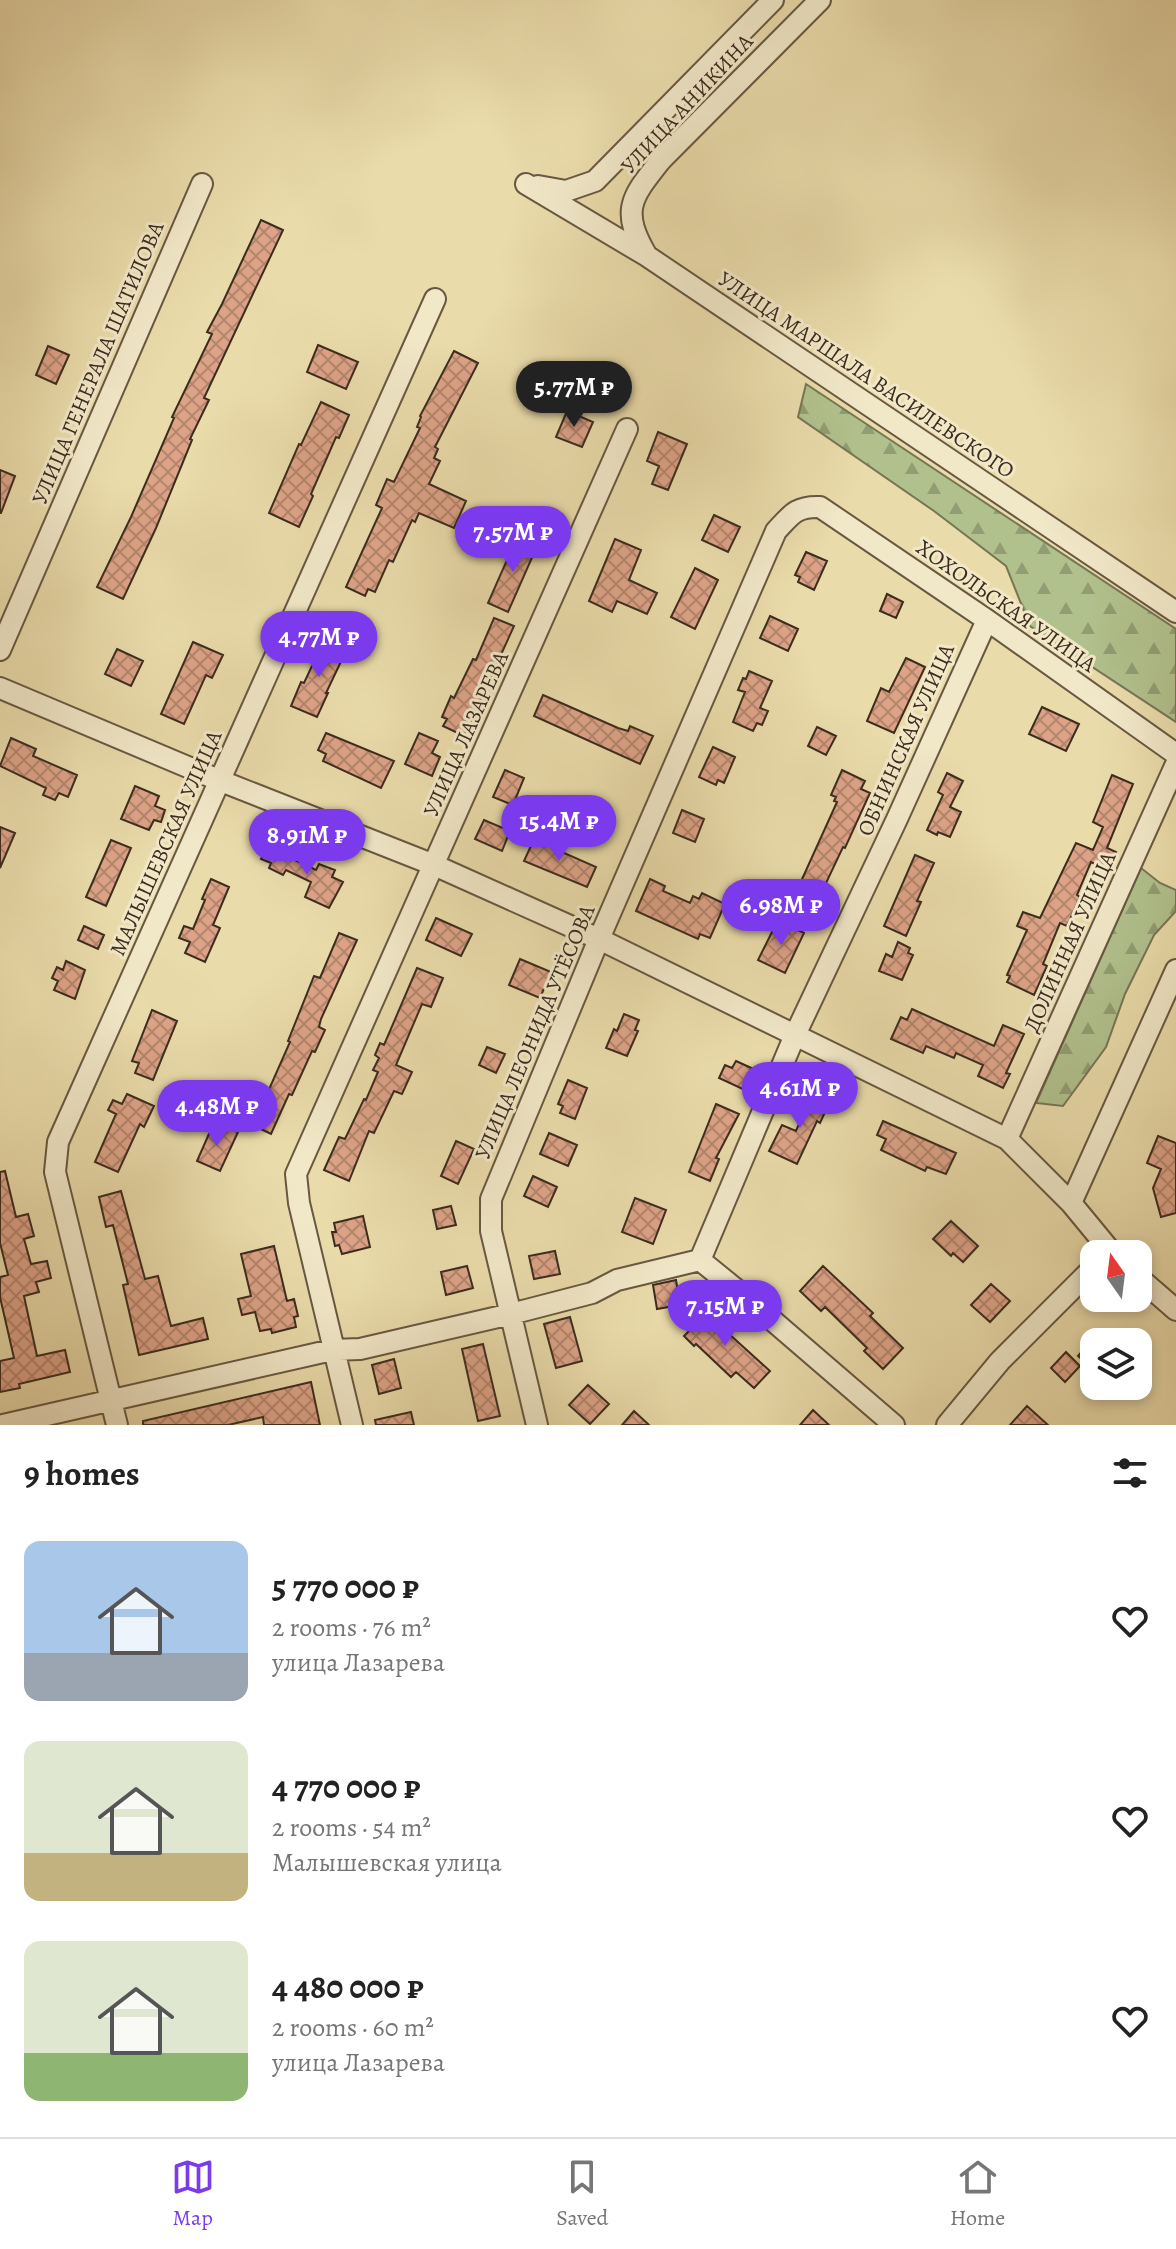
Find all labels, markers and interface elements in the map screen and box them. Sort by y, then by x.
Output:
street label: УЛИЦА АНИКИНА [614,27,761,181]
street label: УЛИЦА ГЕНЕРАЛА ШАТИЛОВА [25,216,172,509]
street label: УЛИЦА МАРШАЛА ВАСИЛЕВСКОГО [712,264,1020,486]
pin: 5.77M ₽ [500,361,648,429]
text: 5.77M ₽ [534,369,614,404]
pin: 7.57M ₽ [439,506,587,574]
text: 7.57M ₽ [473,514,553,549]
street label: ХОХОЛЬСКАЯ УЛИЦА [910,533,1103,680]
pin: 4.77M ₽ [245,611,393,679]
text: 4.77M ₽ [278,619,360,654]
street label: ОБНИНСКАЯ УЛИЦА [850,638,962,841]
street label: УЛИЦА ЛАЗАРЕВА [416,646,516,821]
street label: МАЛЫШЕВСКАЯ УЛИЦА [103,725,230,960]
pin: 15.4M ₽ [485,795,633,863]
text: 15.4M ₽ [519,803,599,838]
pin: 8.91M ₽ [233,809,381,877]
text: 8.91M ₽ [267,817,347,852]
street label: ДОЛИННАЯ УЛИЦА [1017,846,1124,1037]
pin: 6.98M ₽ [707,879,855,947]
text: 6.98M ₽ [739,887,823,922]
street label: УЛИЦА ЛЕОНИДА УТЁСОВА [468,899,603,1164]
pin: 4.61M ₽ [726,1062,874,1130]
text: 4.61M ₽ [760,1070,840,1105]
pin: 4.48M ₽ [143,1080,291,1148]
text: 4.48M ₽ [175,1088,259,1123]
north arrow [1080,1240,1152,1312]
map controls [1080,1240,1152,1400]
pin: 7.15M ₽ [651,1280,799,1348]
text: 7.15M ₽ [686,1288,764,1323]
button: layers [1080,1328,1152,1400]
text: 9 homes [24,1450,140,1497]
icon: filters [1108,1451,1152,1495]
text: 5 770 000 ₽ [272,1563,419,1610]
icon: home [88,1573,184,1669]
icon: heart [1108,1599,1152,1643]
text: 2 rooms · 76 m² [272,1610,431,1645]
text: улица Лазарева [272,1645,445,1680]
text: 4 770 000 ₽ [272,1763,420,1810]
icon: home [88,1773,184,1869]
icon: heart [1108,1799,1152,1843]
text: 2 rooms · 54 m² [272,1810,431,1845]
text: Малышевская улица [272,1845,502,1880]
text: 4 480 000 ₽ [272,1963,424,2010]
icon: home [88,1973,184,2069]
icon: heart [1108,1999,1152,2043]
text: 2 rooms · 60 m² [272,2010,434,2045]
text: улица Лазарева [272,2045,445,2080]
tab: Map [171,2155,215,2233]
tab: Saved [556,2155,608,2233]
tab: Home [950,2155,1005,2233]

